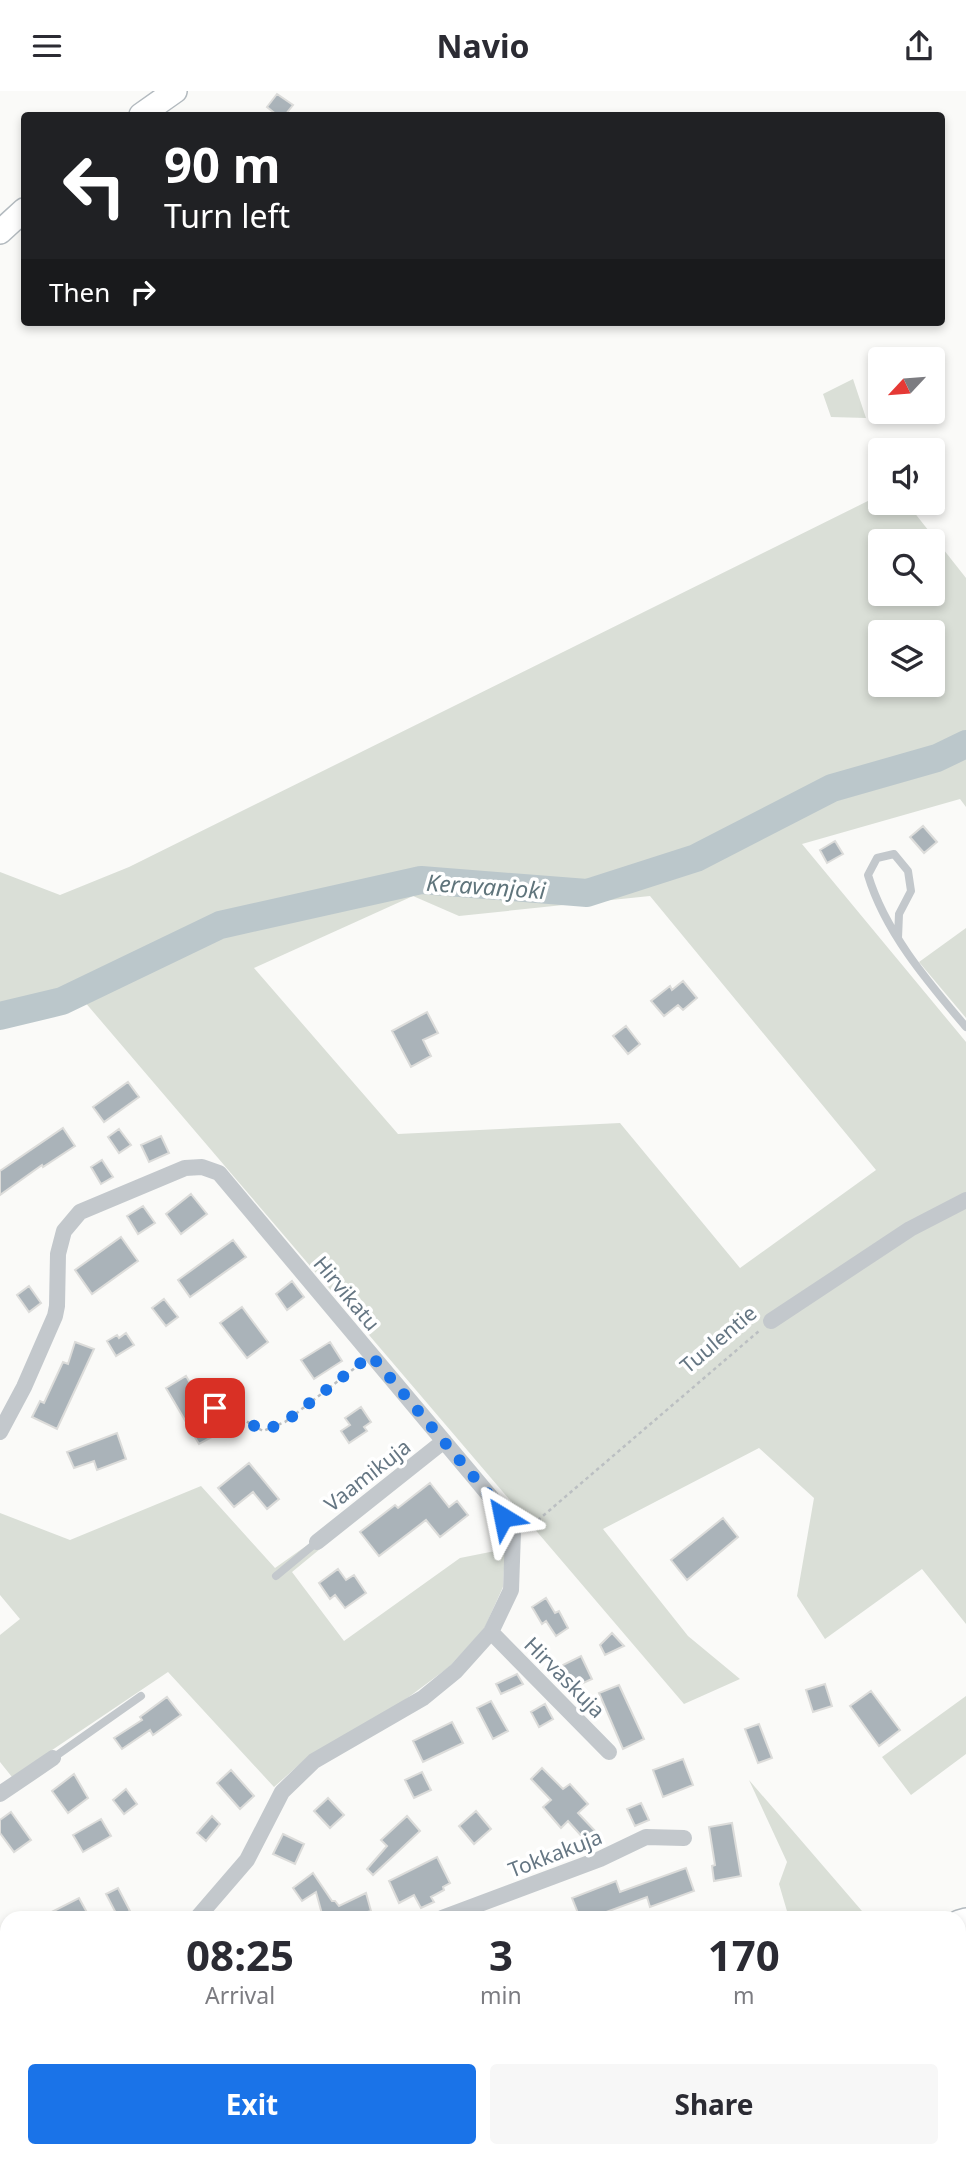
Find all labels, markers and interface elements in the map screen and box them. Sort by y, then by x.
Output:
text: Navio [436,24,530,67]
icon: menu [28,27,66,65]
icon: share [900,27,938,65]
text: 90 m [164,131,281,197]
icon: left [49,140,140,231]
text: Turn left [164,194,290,237]
icon: right [124,273,162,311]
text: Then [49,274,110,310]
north arrow [868,347,945,423]
map controls [868,347,945,697]
button: sound [868,438,945,515]
button: search [868,529,945,606]
button: layers [868,620,945,697]
water label: Keravanjoki [425,866,548,906]
street label: Hirvikatu [308,1250,386,1336]
street label: Tuulentie [674,1299,762,1379]
pin [185,1378,245,1438]
icon: arrive [196,1389,234,1427]
street label: Vaamikuja [318,1433,416,1517]
position arrow [466,1480,540,1554]
street label: Hirvaskuja [518,1630,612,1724]
street label: Tokkakuja [504,1822,606,1884]
text: 08:25 [186,1926,294,1983]
text: 3 [489,1926,513,1983]
text: 170 [708,1926,780,1983]
text: Arrival [205,1979,275,2011]
text: min [480,1979,522,2011]
text: m [733,1979,755,2011]
button: Exit [28,2064,476,2144]
button: Share [490,2064,938,2144]

